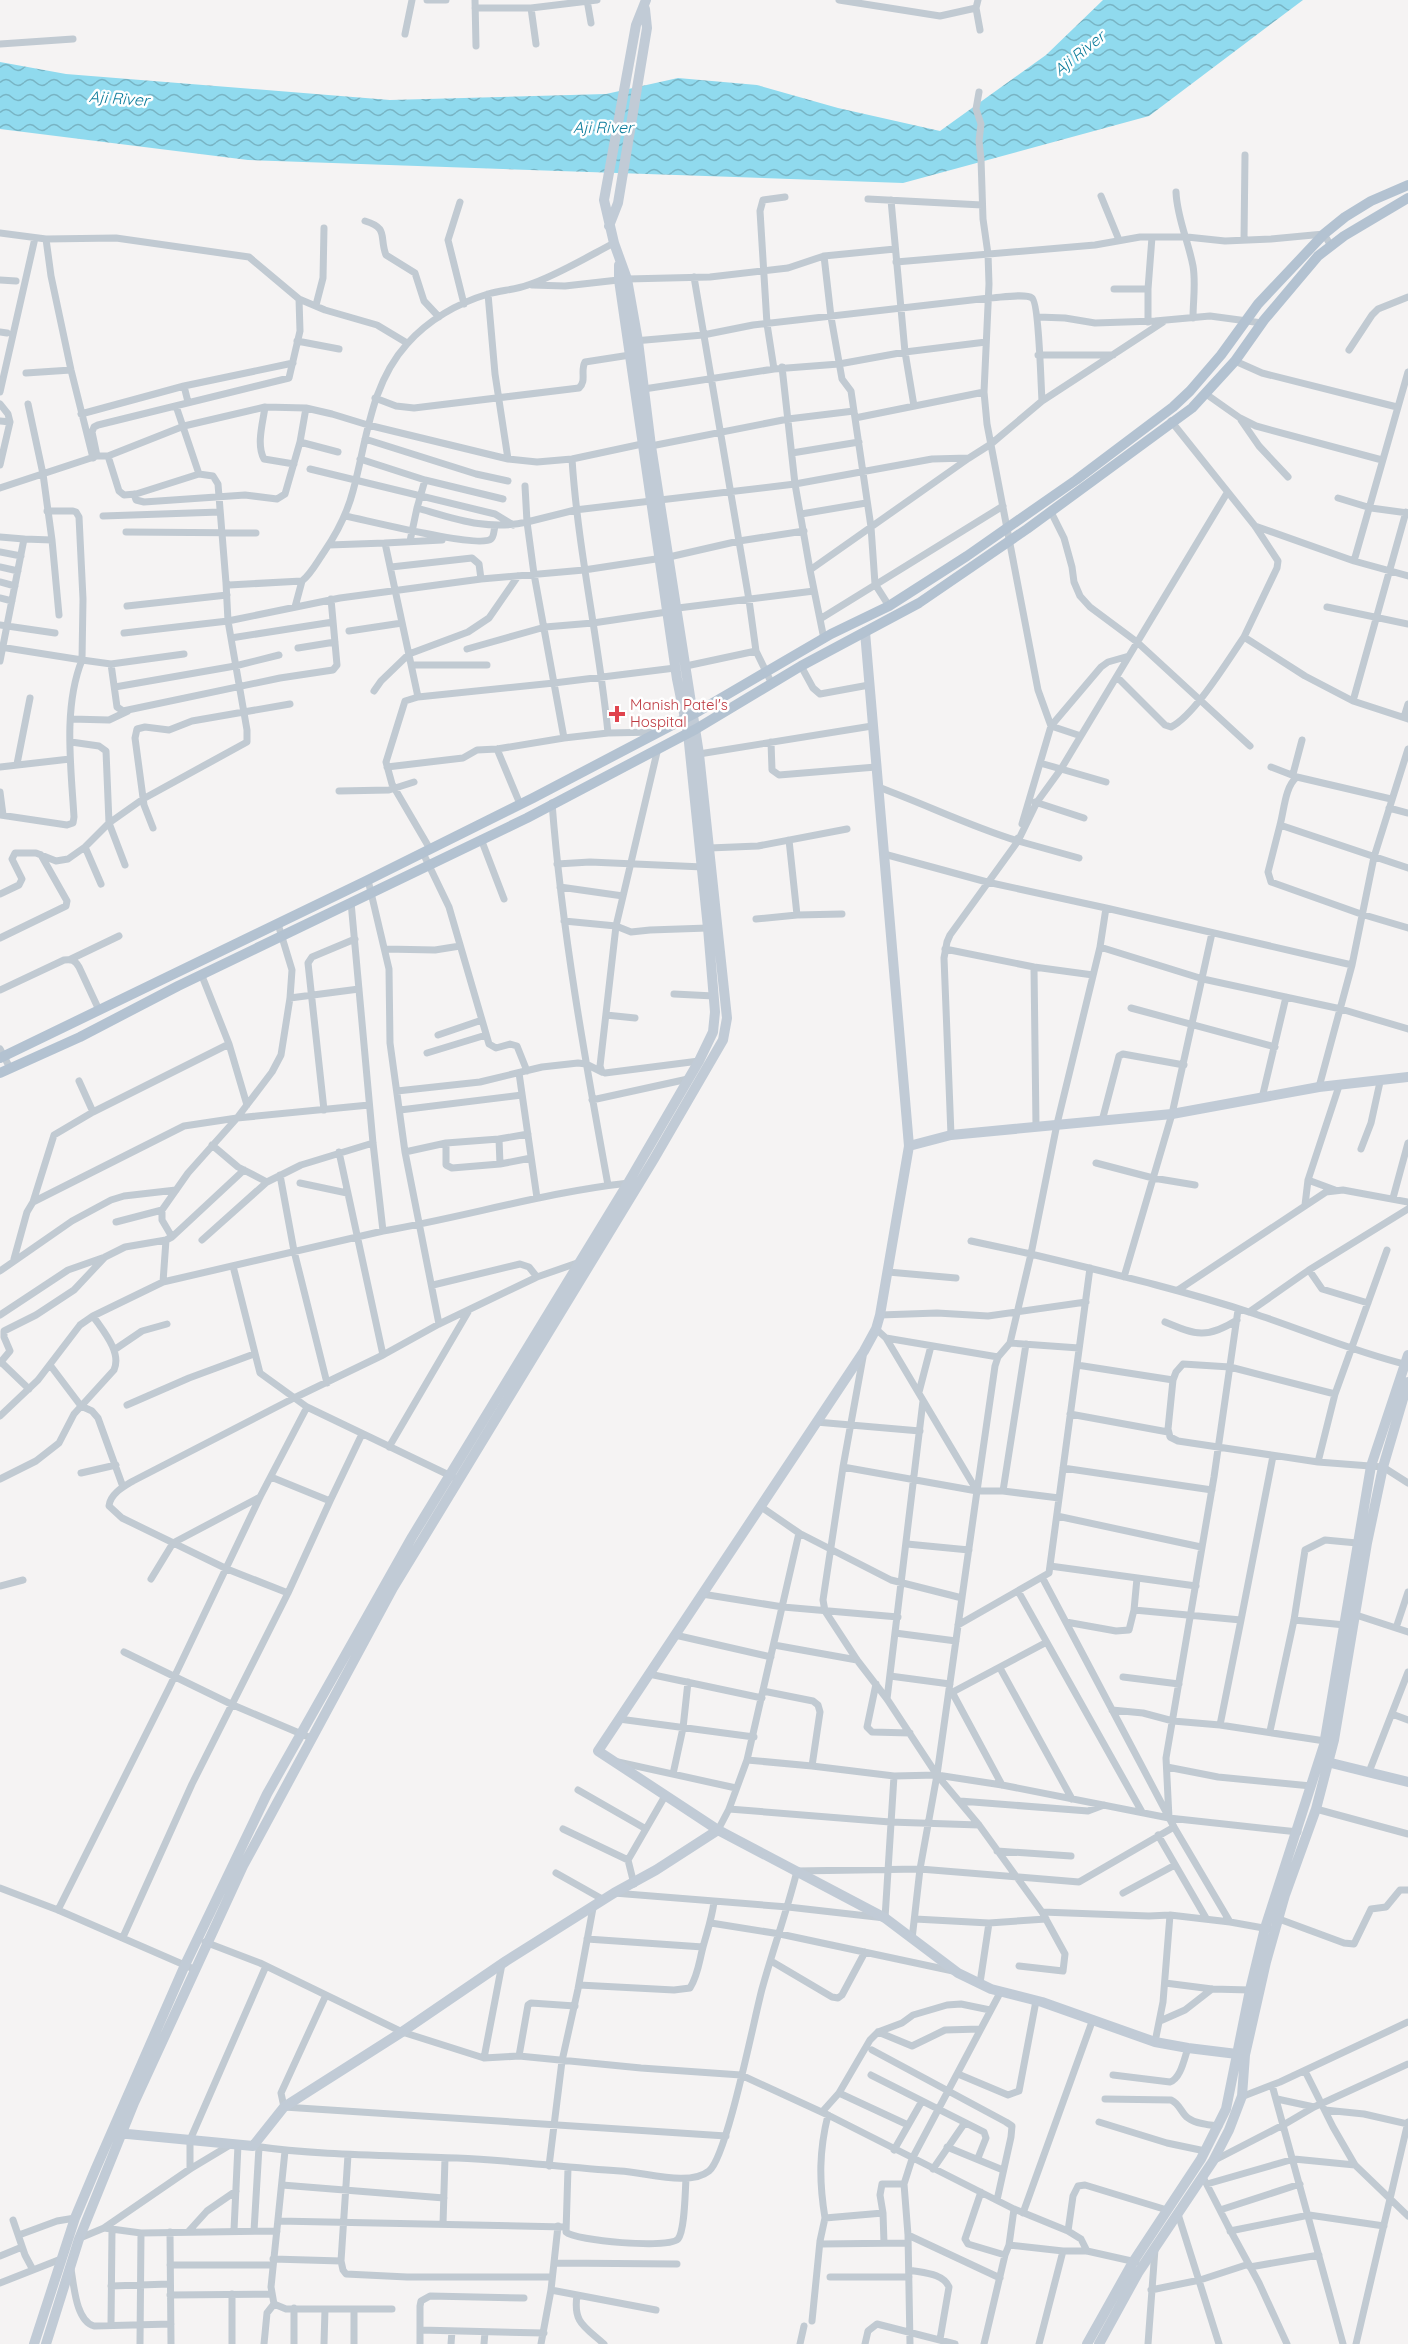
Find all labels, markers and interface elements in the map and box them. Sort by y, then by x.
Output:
water label: Aji River [1049,25,1110,80]
water label: Aji River [88,86,152,110]
water label: Aji River [573,117,635,137]
place label: Manish Patel's Hospital [630,695,728,731]
marker: Manish Patel's Hospital [608,705,626,723]

